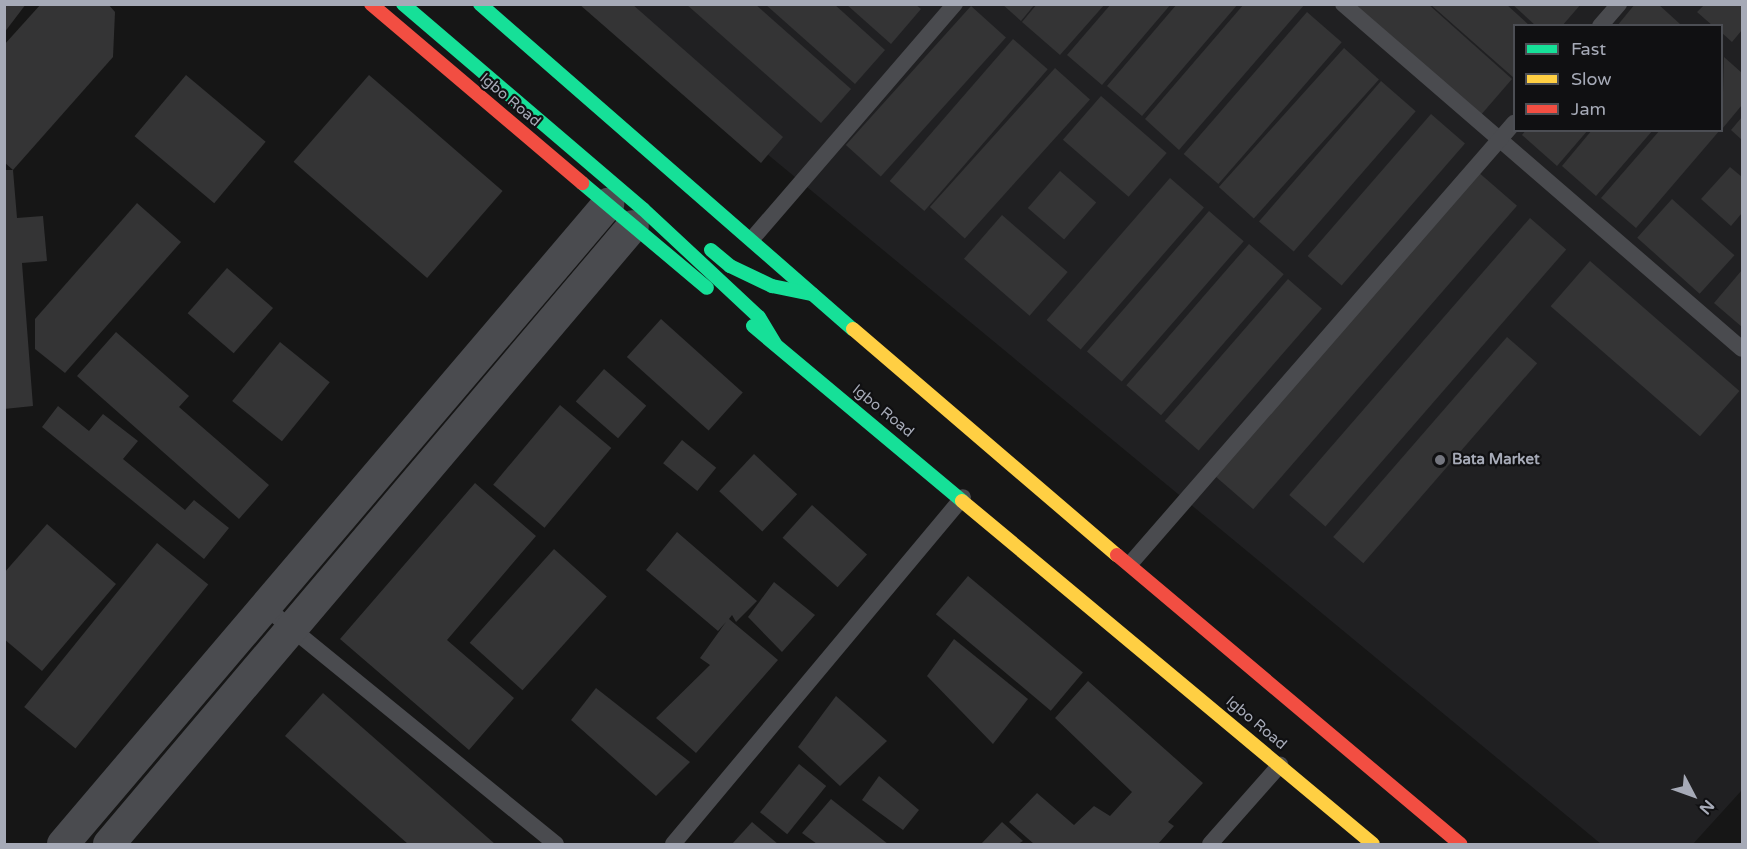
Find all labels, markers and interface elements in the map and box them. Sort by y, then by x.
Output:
legend [1513,24,1723,132]
text: Fast [1571,38,1606,60]
text: Slow [1571,68,1612,90]
street label: Igbo Road [476,69,544,131]
text: Jam [1571,98,1606,120]
street label: Igbo Road [849,381,917,441]
place label: Bata Market [1452,451,1540,469]
marker: Bata Market [1433,453,1447,467]
street label: Igbo Road [1222,692,1290,754]
north arrow [1663,765,1723,825]
text: N [1695,795,1718,818]

